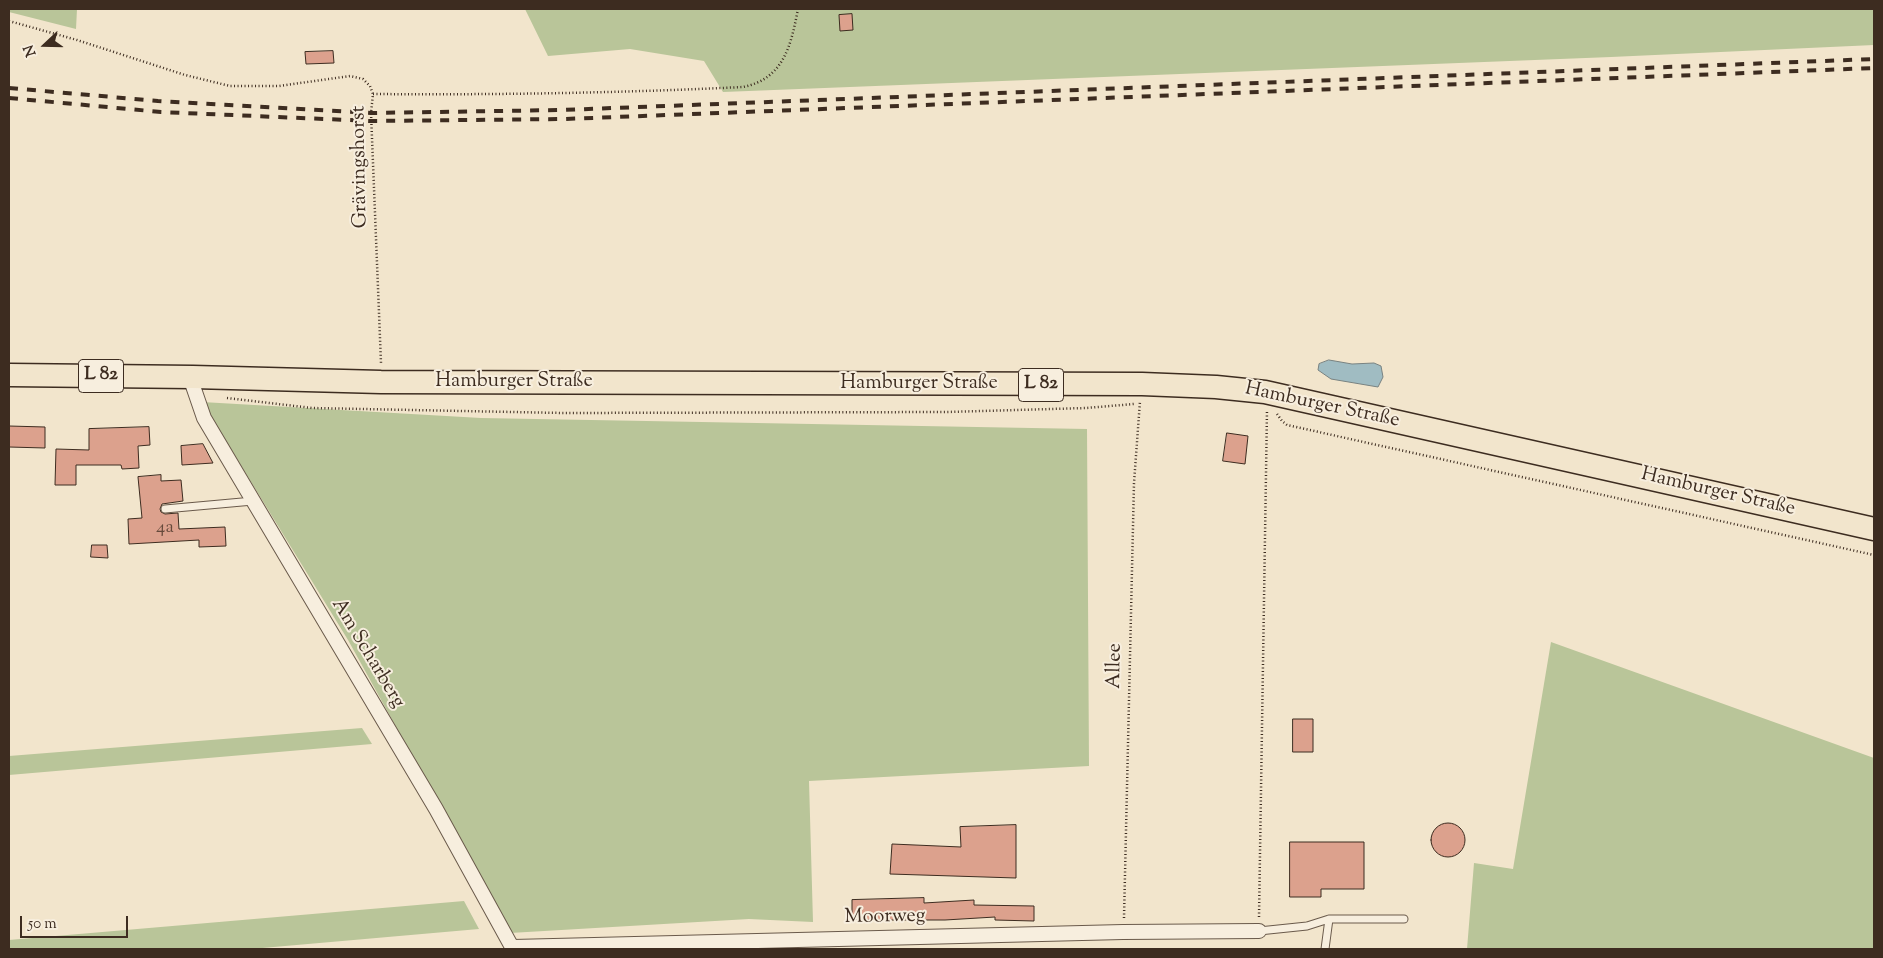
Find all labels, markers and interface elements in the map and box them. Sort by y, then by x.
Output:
north arrow [20,20,70,70]
text: N [20,42,42,59]
street label: Grävingshorst [348,105,374,229]
road number: L 82 [78,360,124,392]
road number: L 82 [1018,368,1064,402]
street label: Hamburger Straße [435,371,593,395]
street label: Hamburger Straße [840,373,998,397]
street label: Hamburger Straße [1243,378,1401,434]
street label: Hamburger Straße [1639,464,1797,522]
house number: 4a [156,518,174,540]
street label: Am Scharberg [325,595,409,713]
street label: Allee [1104,643,1128,689]
street label: Moorweg [844,905,926,931]
scale bar [22,906,130,938]
text: 50 m [28,914,57,935]

